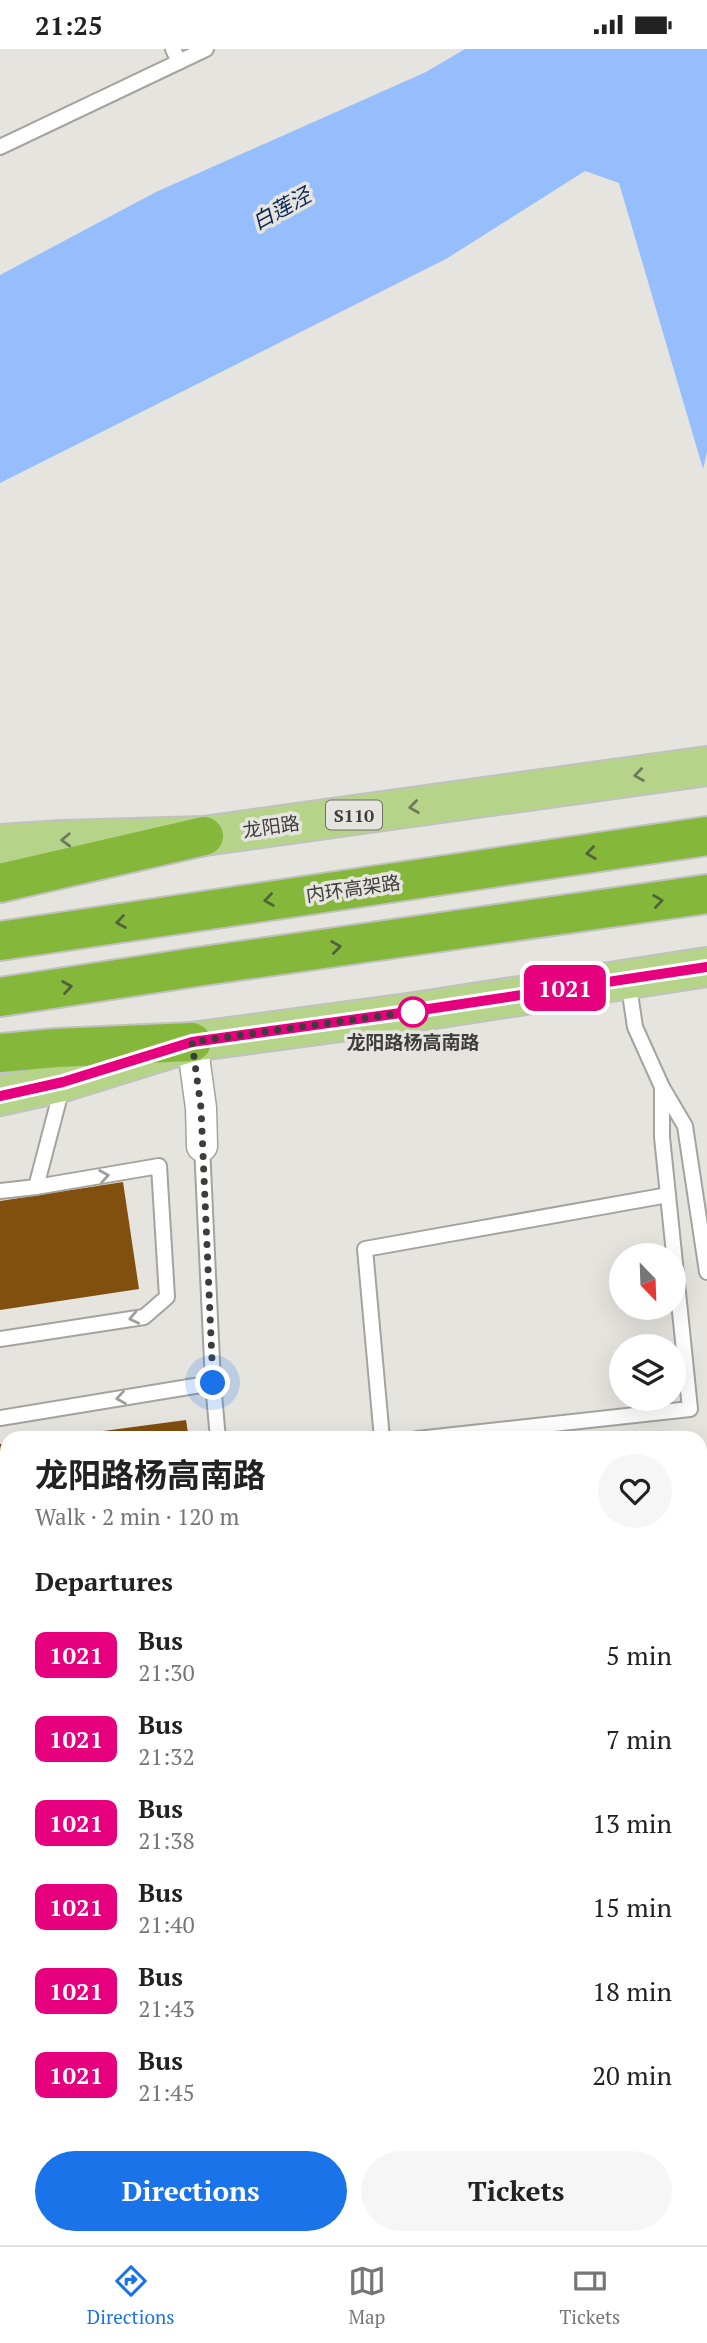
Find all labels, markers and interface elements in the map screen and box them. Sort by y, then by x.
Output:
text: 21:25 [35,8,103,42]
water label: 白莲泾 [247,180,317,236]
one-way arrow [634,767,645,782]
one-way arrow [408,799,420,814]
road number: S110 [326,801,382,829]
street label: 龙阳路 [241,810,301,842]
one-way arrow [60,832,71,847]
one-way arrow [585,846,597,861]
street label: 内环高架路 [304,869,402,907]
one-way arrow [263,892,275,907]
one-way arrow [652,894,664,909]
one-way arrow [115,914,127,929]
one-way arrow [330,939,342,954]
line badge: 1021 [516,965,614,1011]
text: 1021 [538,972,592,1004]
one-way arrow [62,979,73,994]
marker: 龙阳路杨高南路 [398,997,428,1027]
place label: 龙阳路杨高南路 [346,1029,480,1054]
one-way arrow [98,1168,110,1183]
north arrow [609,1243,686,1319]
map controls [609,1243,686,1411]
one-way arrow [128,1310,140,1325]
button: layers [609,1334,686,1411]
your location [195,1365,230,1400]
one-way arrow [115,1390,127,1405]
text: 龙阳路杨高南路 [35,1453,266,1496]
button: heart [598,1454,672,1528]
text: Walk · 2 min · 120 m [35,1501,239,1532]
text: Departures [35,1564,173,1598]
text: Bus [138,1623,183,1657]
text: 5 min [606,1638,672,1672]
text: 1021 [49,1639,103,1671]
text: 21:30 [138,1657,195,1688]
text: Bus [138,1707,183,1741]
text: 7 min [606,1722,672,1756]
text: 1021 [49,1723,103,1755]
text: 21:32 [138,1741,195,1772]
text: Bus [138,1791,183,1825]
text: 13 min [592,1806,672,1840]
text: 1021 [49,1807,103,1839]
text: 21:38 [138,1825,195,1856]
text: Bus [138,1875,183,1909]
text: 15 min [592,1890,672,1924]
text: 1021 [49,1891,103,1923]
text: 21:40 [138,1909,195,1940]
text: Bus [138,1959,183,1993]
text: 18 min [592,1974,672,2008]
text: 1021 [49,1975,103,2007]
text: 21:43 [138,1993,195,2024]
text: Bus [138,2043,183,2077]
text: 20 min [592,2058,672,2092]
text: 1021 [49,2059,103,2091]
text: 21:45 [138,2077,195,2108]
button: Directions [35,2151,347,2231]
button: Tickets [361,2151,672,2231]
tab: Directions [87,2262,174,2329]
tab: Map [348,2262,386,2329]
tab: Tickets [559,2262,620,2329]

